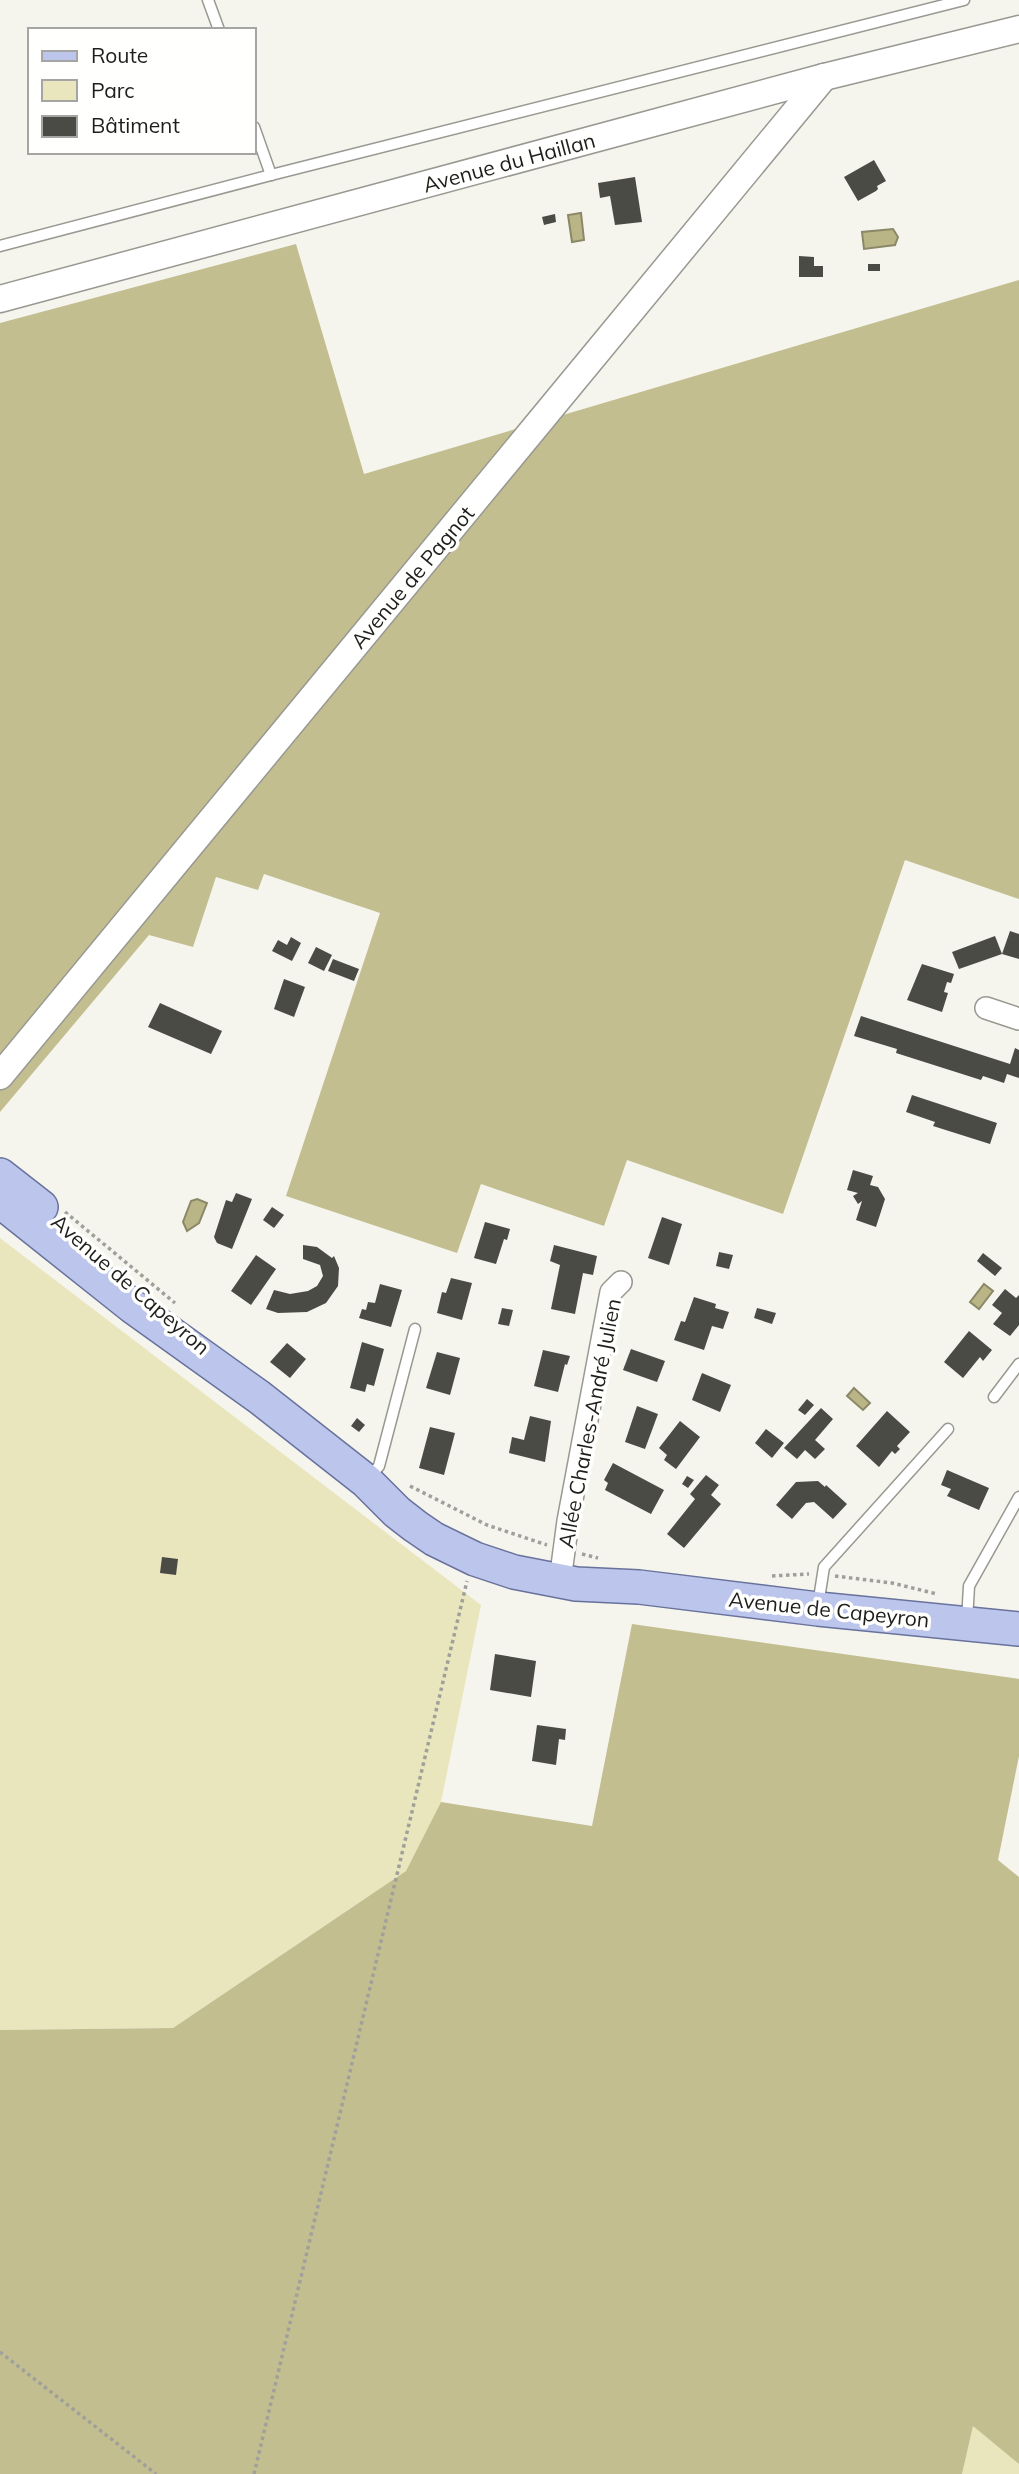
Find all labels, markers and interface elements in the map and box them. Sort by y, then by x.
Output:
legend [28,28,256,154]
text: Route [91,42,148,68]
text: Parc [91,77,135,103]
text: Bâtiment [91,112,180,138]
street label: Avenue du Haillan [420,126,598,198]
street label: Avenue de Pagnot [345,500,479,654]
street label: Avenue de Capeyron [46,1208,216,1360]
street label: Allée Charles-André Julien [552,1296,626,1550]
street label: Avenue de Capeyron [727,1586,931,1632]

